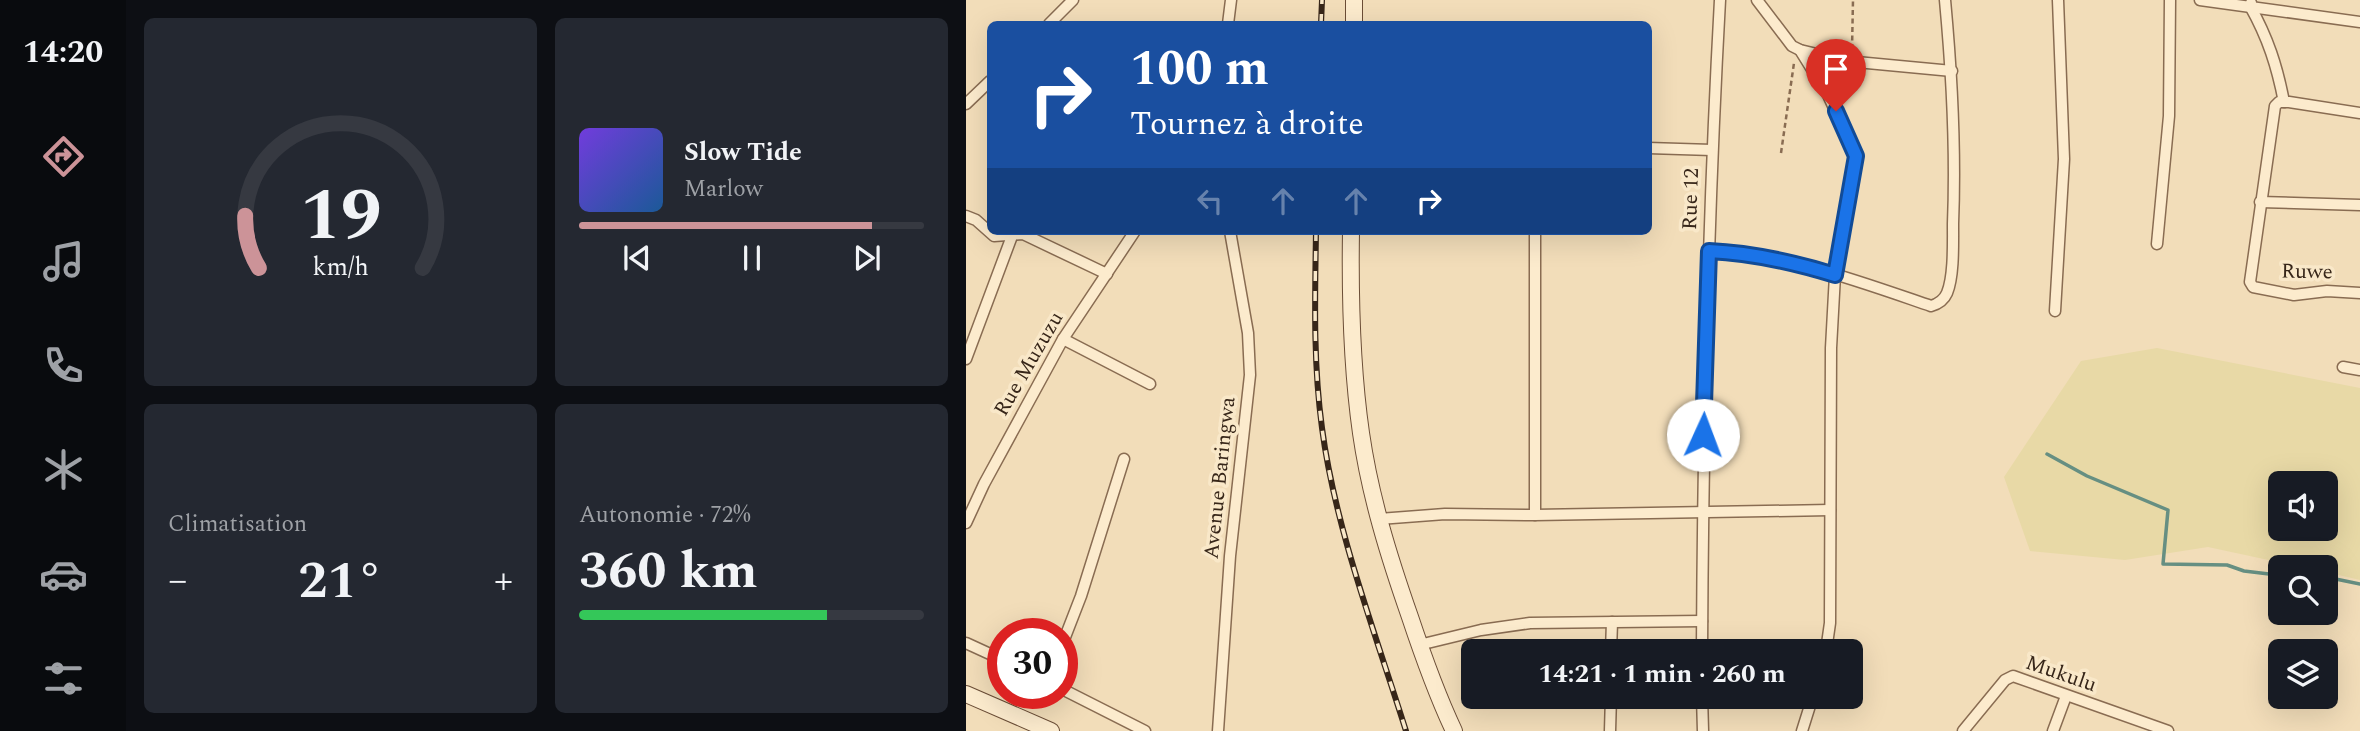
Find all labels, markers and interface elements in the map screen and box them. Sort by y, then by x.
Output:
text: 14:20 [23,28,103,77]
text: 100 m [1130,32,1269,107]
pin [1806,39,1866,111]
icon: right [1015,49,1106,140]
icon: arrive [1817,50,1855,88]
text: Tournez à droite [1130,100,1364,149]
icon: directions [39,132,88,181]
text: Slow Tide [684,132,802,172]
text: 19 [300,162,381,273]
street label: Rue 12 [1674,167,1708,231]
text: Marlow [684,172,763,207]
icon: left [1191,182,1229,220]
icon: ahead [1264,182,1302,220]
icon: ahead [1337,182,1375,220]
icon: right [1410,182,1448,220]
icon: music [39,237,88,286]
icon: previous [618,239,656,277]
icon: pause [733,239,771,277]
icon: next [848,239,886,277]
text: km/h [312,249,369,287]
street label: Ruwe [2281,256,2333,288]
street label: Rue Muzuzu [986,305,1072,423]
icon: phone [39,341,88,390]
street label: Avenue Baringwa [1196,394,1245,561]
position arrow [1666,398,1740,472]
icon: climate [39,445,88,494]
map controls [2268,471,2338,709]
button: sound [2268,471,2338,541]
text: Autonomie · 72% [579,498,751,533]
text: Climatisation [168,507,307,542]
text: 360 km [579,532,758,611]
text: 21° [298,542,383,621]
icon: car [39,550,88,599]
text: − [168,552,187,610]
text: + [494,552,513,610]
button: search [2268,555,2338,625]
speed limit sign: 30 [987,618,1078,709]
button: layers [2268,639,2338,709]
street label: Mukulu [2021,647,2101,701]
icon: filters [39,654,88,703]
text: 14:21 · 1 min · 260 m [1538,654,1786,694]

